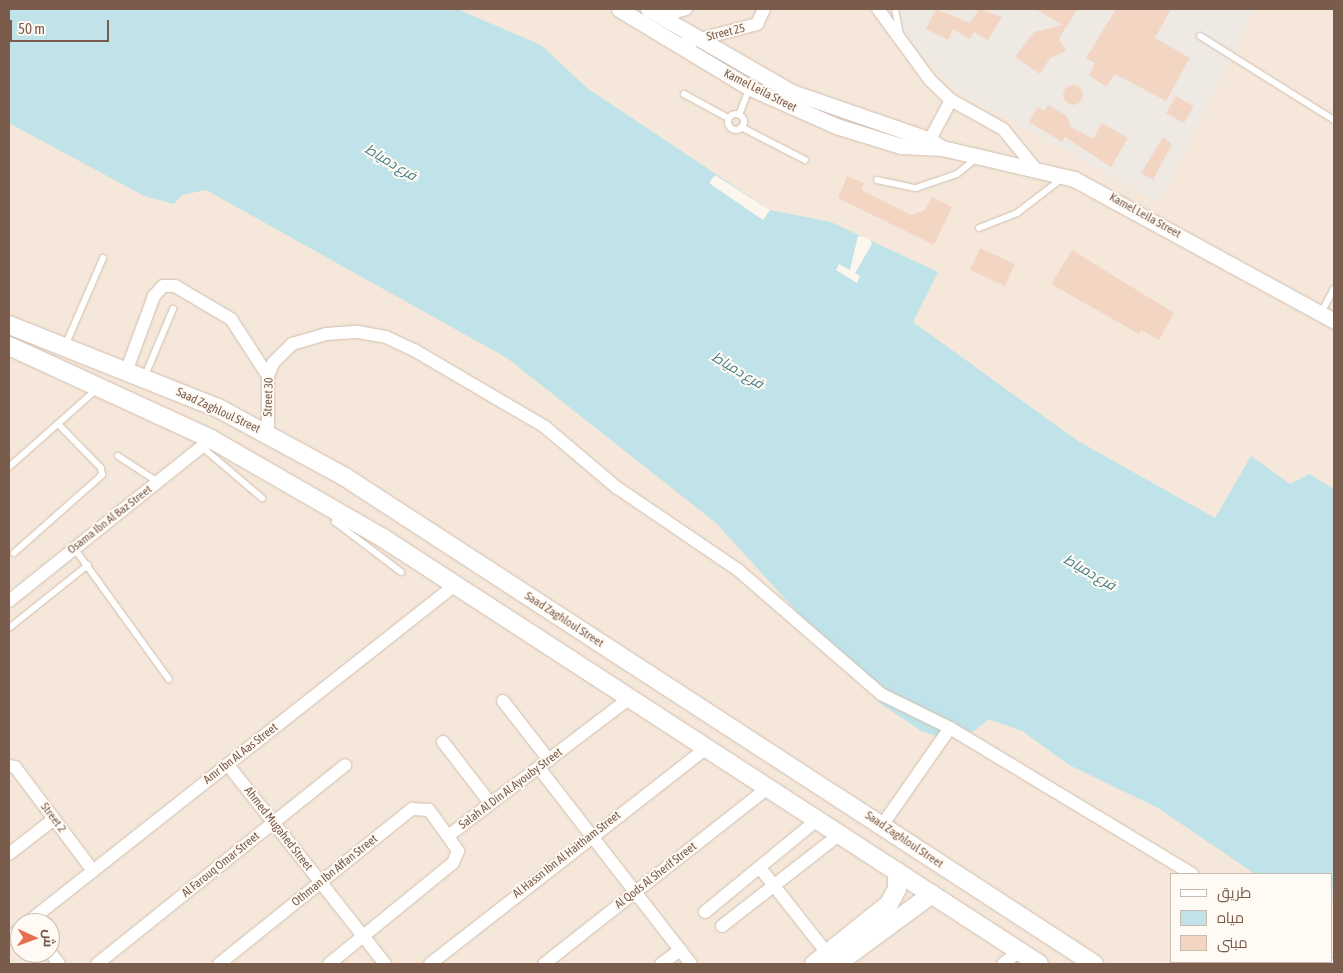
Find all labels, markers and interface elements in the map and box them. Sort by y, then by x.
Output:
scale bar [12,10,111,42]
text: 50 m [18,20,45,37]
street label: Street 25 [705,21,747,45]
street label: Kamel Leila Street [721,66,799,116]
water label: فرع دمياط [362,140,420,184]
street label: Kamel Leila Street [1107,190,1183,242]
water label: فرع دمياط [709,348,767,392]
street label: Street 30 [261,377,277,417]
street label: Saad Zaghloul Street [174,385,262,437]
street label: Osama Ibn Al Baz Street [65,483,155,557]
water label: فرع دمياط [1061,550,1119,594]
street label: Saad Zaghloul Street [522,589,606,651]
street label: Amr Ibn Al Aas Street [201,721,281,787]
street label: Salah Al Din Al Ayouby Street [456,745,566,833]
street label: Ahmed Mugahed Street [241,784,315,874]
street label: Street 2 [37,800,69,836]
street label: Al Hassn Ibn Al Haitham Street [510,808,624,902]
street label: Saad Zaghloul Street [862,809,946,871]
street label: Al Farouq Omar Street [179,829,263,901]
street label: Othman Ibn Affan Street [289,832,381,910]
street label: Al Qods Al Sherif Street [612,840,700,912]
legend [1170,873,1333,963]
text: طريق [1217,884,1251,901]
text: مياه [1217,909,1244,926]
north arrow [10,913,60,963]
text: ش [41,929,57,948]
text: مبنى [1217,934,1248,951]

